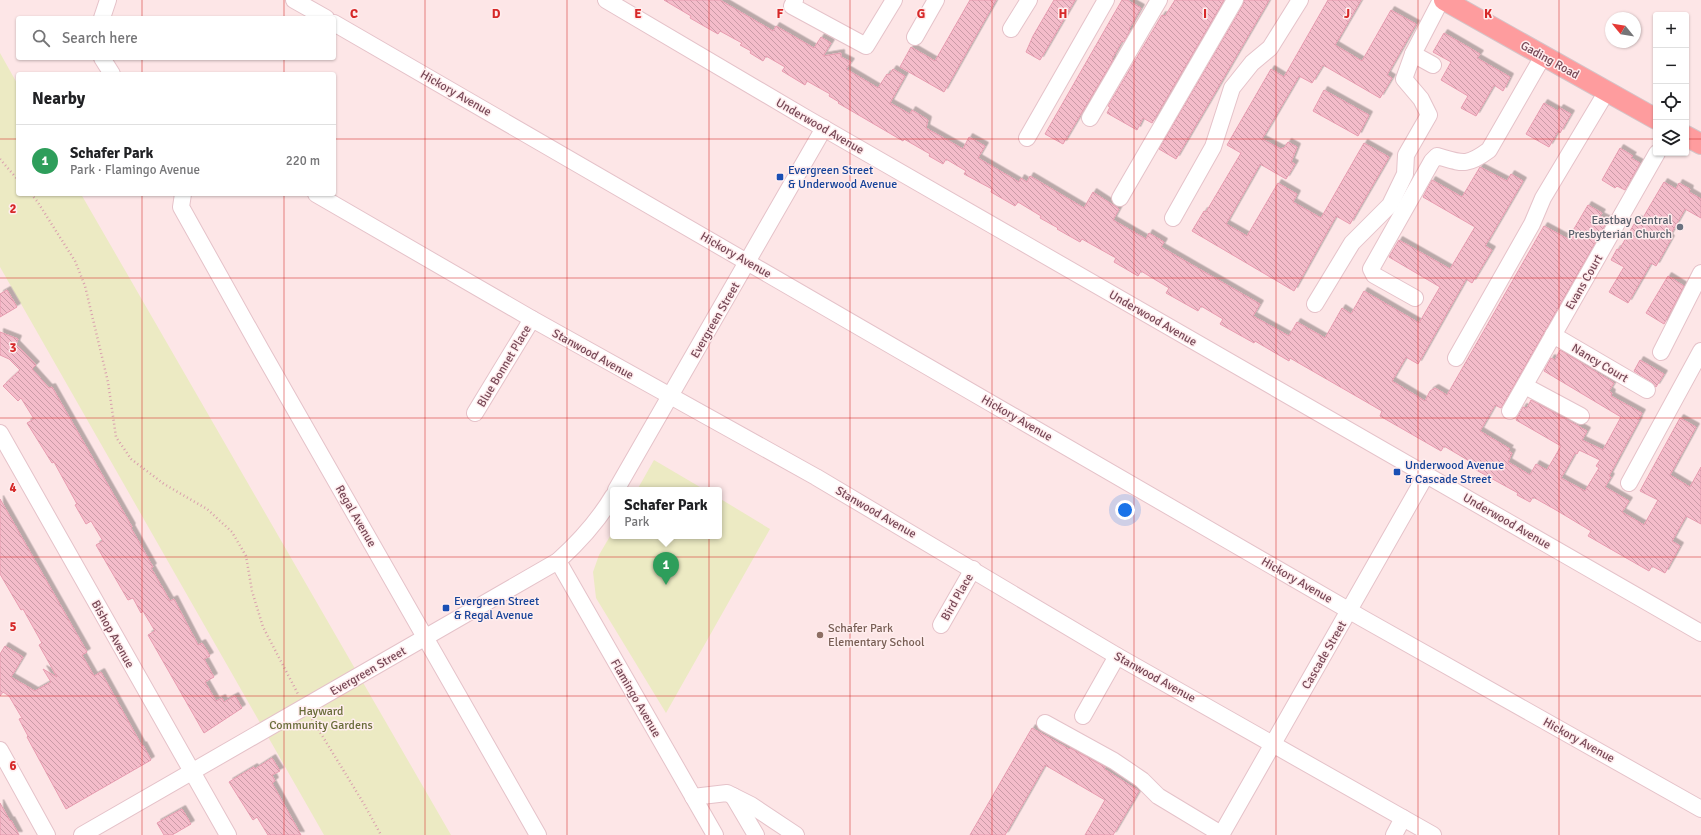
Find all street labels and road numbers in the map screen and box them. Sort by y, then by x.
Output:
street label: Gading Road [1518,38,1582,83]
street label: Hickory Avenue [418,67,494,120]
street label: Underwood Avenue [773,95,866,158]
street label: Hickory Avenue [698,229,774,282]
street label: Evans Court [1563,252,1606,313]
street label: Evergreen Street [688,280,743,361]
street label: Underwood Avenue [1106,287,1199,350]
street label: Blue Bonnet Place [474,322,535,410]
street label: Stanwood Avenue [549,326,636,383]
street label: Nancy Court [1569,341,1631,386]
street label: Hickory Avenue [979,392,1055,445]
street label: Regal Avenue [332,483,379,550]
street label: Stanwood Avenue [833,483,919,542]
street label: Underwood Avenue [1460,490,1553,553]
street label: Hickory Avenue [1259,554,1335,607]
street label: Bird Place [938,571,977,623]
street label: Bishop Avenue [88,598,137,671]
street label: Cascade Street [1299,618,1350,692]
street label: Evergreen Street [328,644,409,699]
street label: Stanwood Avenue [1111,649,1198,706]
street label: Flamingo Avenue [607,656,664,740]
street label: Hickory Avenue [1540,715,1617,766]

